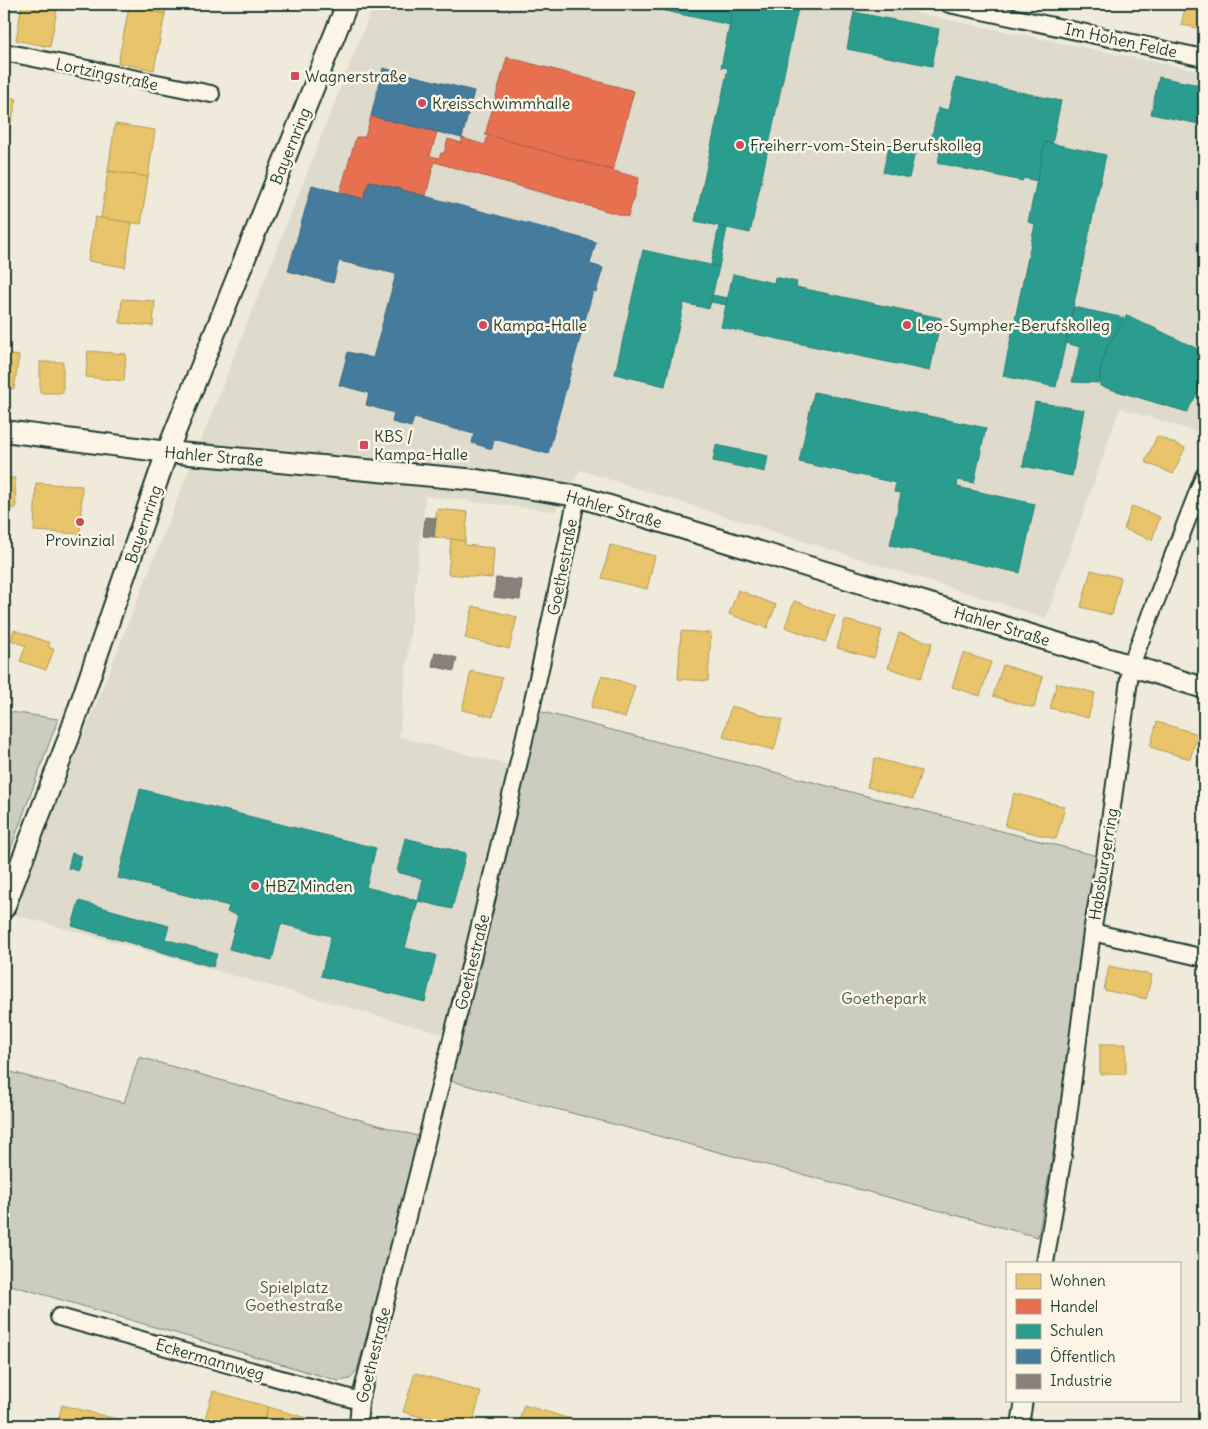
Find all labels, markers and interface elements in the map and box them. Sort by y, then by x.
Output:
street label: Im Hohen Felde [1063,18,1179,62]
street label: Lortzingstraße [54,53,160,95]
place label: Wagnerstraße [305,66,407,86]
marker: Wagnerstraße [289,70,301,82]
place label: Kreisschwimmhalle [432,93,570,113]
marker: Kreisschwimmhalle [416,97,428,109]
street label: Bayernring [265,105,315,187]
place label: Freiherr-vom-Stein-Berufskolleg [750,135,982,155]
marker: Freiherr-vom-Stein-Berufskolleg [734,139,746,151]
place label: Kampa-Halle [493,315,587,335]
place label: Leo-Sympher-Berufskolleg [917,315,1110,335]
marker: Kampa-Halle [477,319,489,331]
marker: Leo-Sympher-Berufskolleg [901,319,913,331]
place label: KBS / Kampa-Halle [374,426,468,464]
marker: KBS / Kampa-Halle [358,439,370,451]
street label: Hahler Straße [164,442,264,470]
street label: Bayernring [120,482,166,566]
street label: Hahler Straße [564,486,664,532]
marker: Provinzial [74,516,86,528]
street label: Goethestraße [543,517,581,617]
place label: Provinzial [45,530,115,550]
street label: Hahler Straße [952,602,1052,650]
street label: Habsburgerring [1084,806,1122,922]
place label: HBZ Minden [265,876,353,896]
marker: HBZ Minden [249,880,261,892]
street label: Goethestraße [450,912,494,1012]
park label: Goethepark [841,988,927,1008]
legend [1006,1262,1180,1402]
text: Wohnen [1050,1271,1106,1290]
park label: Spielplatz Goethestraße [245,1277,343,1315]
text: Handel [1050,1297,1098,1316]
street label: Goethestraße [351,1305,395,1405]
text: Schulen [1050,1321,1104,1340]
street label: Eckermannweg [153,1334,267,1384]
text: Öffentlich [1050,1347,1116,1366]
text: Industrie [1050,1371,1112,1390]

